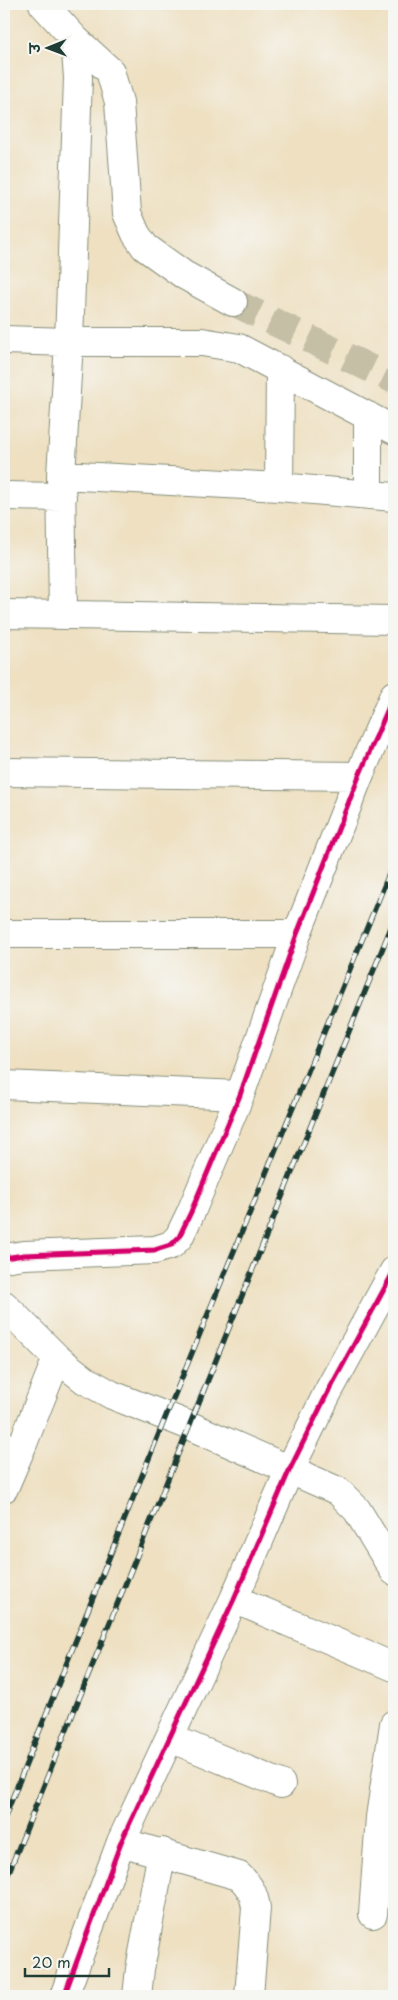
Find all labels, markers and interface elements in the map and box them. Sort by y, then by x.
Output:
north arrow [22,22,72,72]
text: उ [24,42,45,55]
scale bar [25,1945,109,1977]
text: 20 m [32,1950,71,1973]

